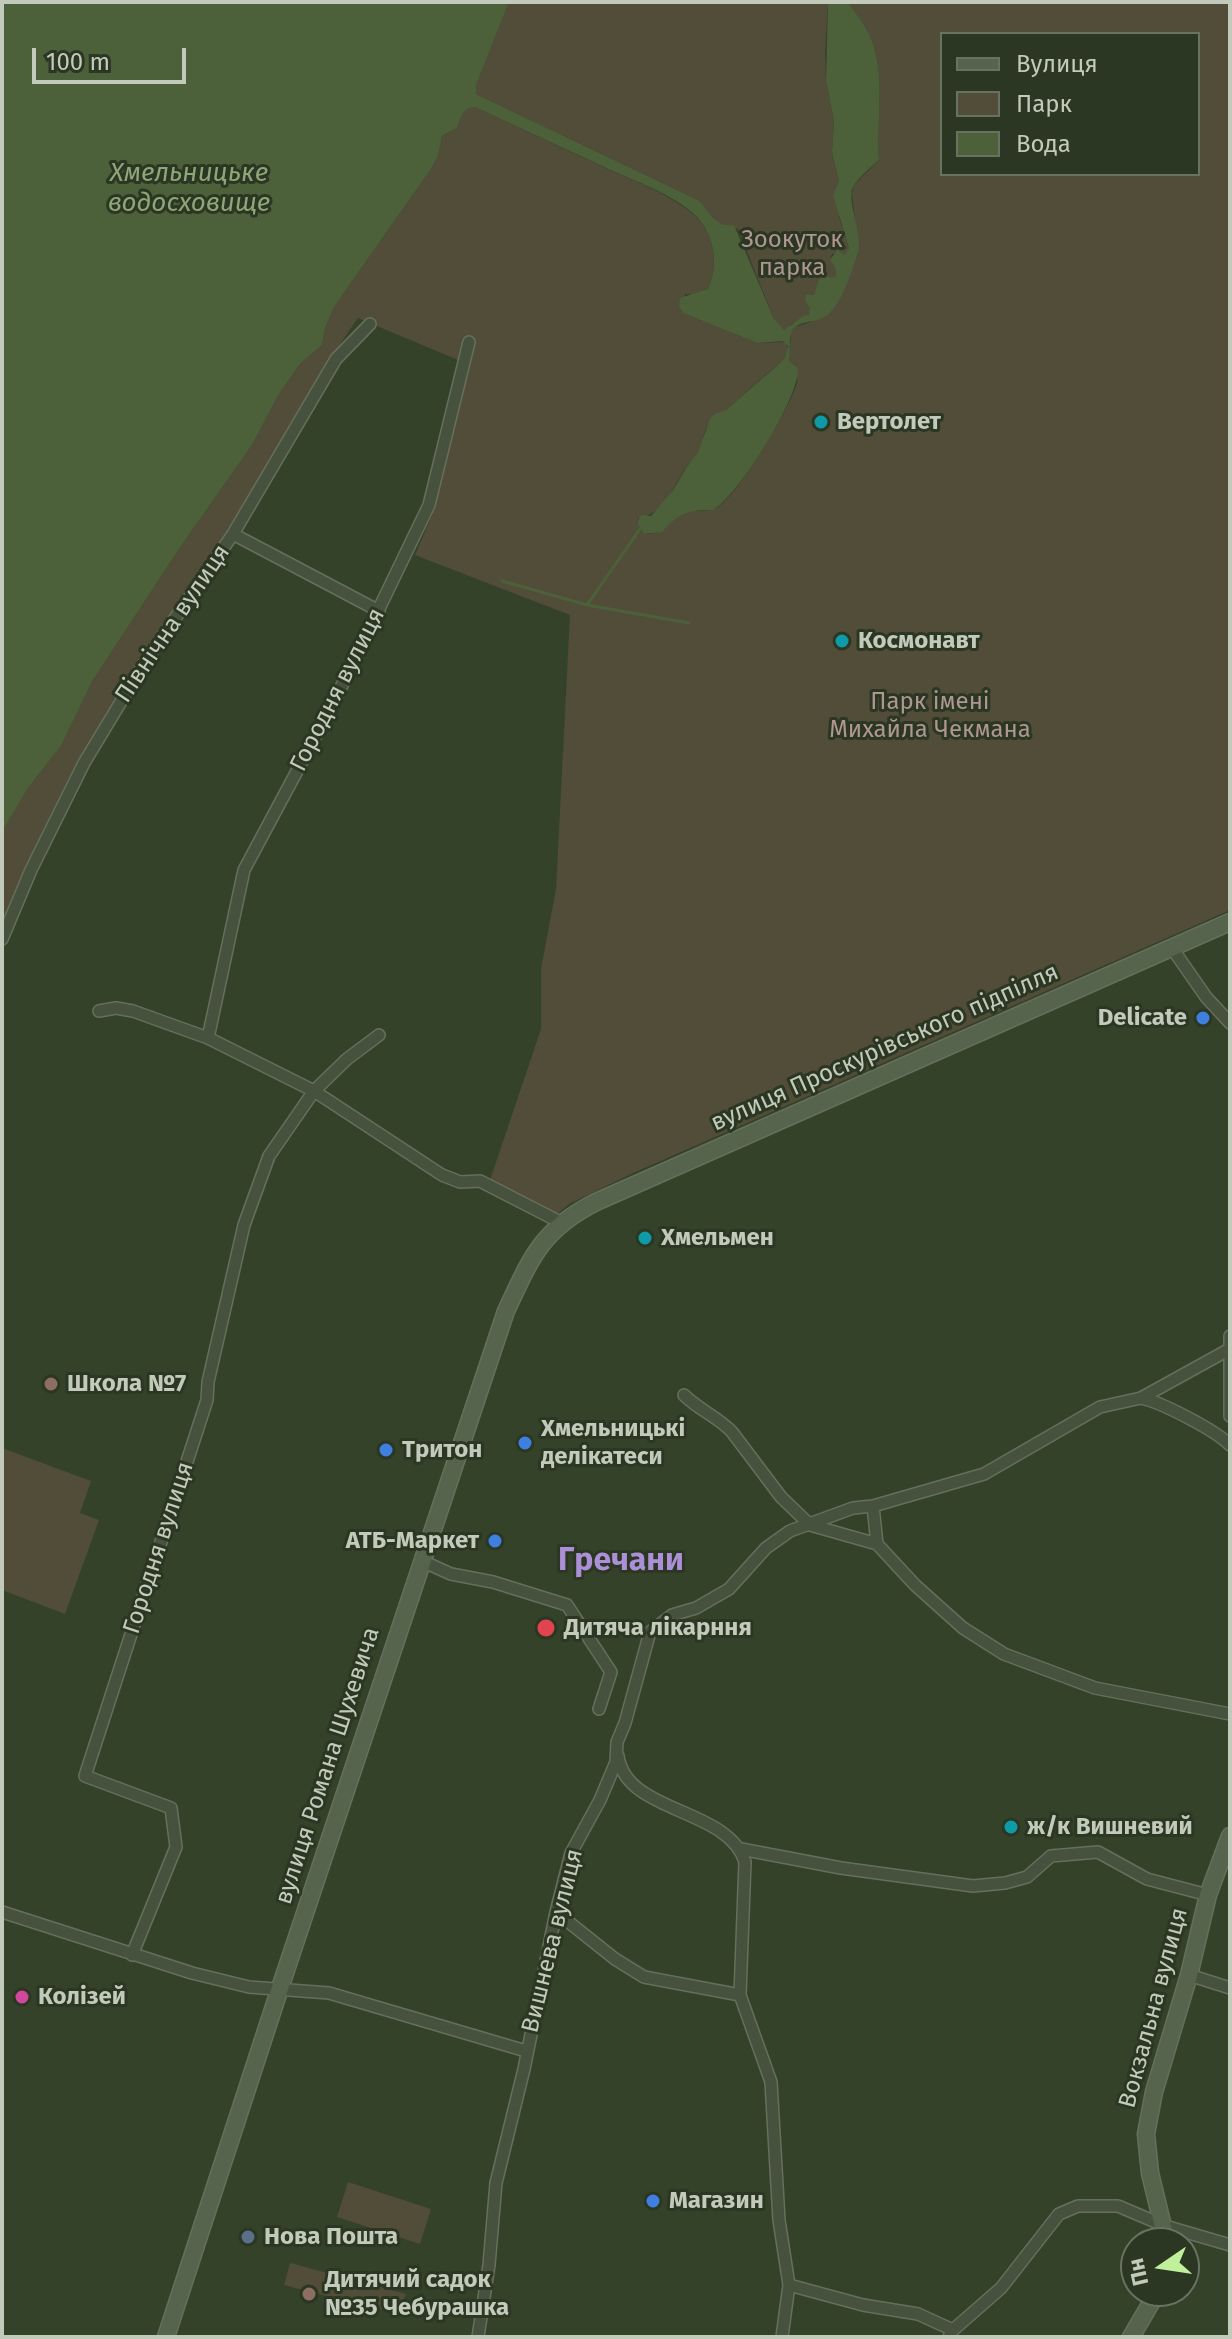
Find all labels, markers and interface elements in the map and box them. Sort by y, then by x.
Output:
scale bar [36,32,190,82]
legend [940,32,1200,176]
text: 100 m [46,48,110,76]
text: Вулиця [1016,50,1098,78]
text: Парк [1016,90,1072,118]
text: Вода [1016,130,1071,158]
water label: Хмельницьке водосховище [108,158,270,220]
park label: Зоокуток парка [741,226,843,282]
place label: Вертолет [837,408,941,436]
marker: Вертолет [812,413,830,431]
street label: Північна вулиця [109,539,237,709]
street label: Городня вулиця [284,604,392,776]
place label: Космонавт [858,627,980,655]
marker: Космонавт [833,632,851,650]
park label: Парк імені Михайла Чекмана [829,688,1031,744]
street label: вулиця Проскурівського підпілля [707,958,1063,1138]
place label: Delicate [1098,1004,1187,1032]
marker: Delicate [1194,1009,1212,1027]
place label: Хмельмен [661,1224,774,1252]
marker: Хмельмен [636,1229,654,1247]
place label: Школа №7 [67,1370,186,1398]
marker: Школа №7 [42,1375,60,1393]
place label: Хмельницькі делікатеси [541,1415,685,1471]
marker: Хмельницькі делікатеси [516,1434,534,1452]
place label: Тритон [402,1436,482,1464]
marker: Тритон [377,1441,395,1459]
street label: Городня вулиця [118,1458,200,1638]
place label: АТБ-Маркет [346,1527,479,1555]
marker: АТБ-Маркет [486,1532,504,1550]
district label: Гречани [558,1542,684,1580]
place label: Дитяча лікарння [564,1614,752,1642]
marker: Дитяча лікарння [535,1617,557,1639]
street label: вулиця Романа Шухевича [270,1624,386,1908]
place label: ж/к Вишневий [1027,1813,1193,1841]
marker: ж/к Вишневий [1002,1818,1020,1836]
street label: Вишнева вулиця [516,1846,590,2036]
street label: Вокзальна вулиця [1113,1905,1195,2111]
place label: Колізей [38,1983,126,2011]
marker: Колізей [13,1988,31,2006]
place label: Магазин [669,2187,764,2215]
marker: Магазин [644,2192,662,2210]
place label: Нова Пошта [264,2223,398,2251]
north arrow [1120,2227,1200,2307]
marker: Нова Пошта [239,2228,257,2246]
text: Пн [1122,2256,1154,2289]
place label: Дитячий садок №35 Чебурашка [325,2266,509,2322]
marker: Дитячий садок №35 Чебурашка [300,2285,318,2303]

